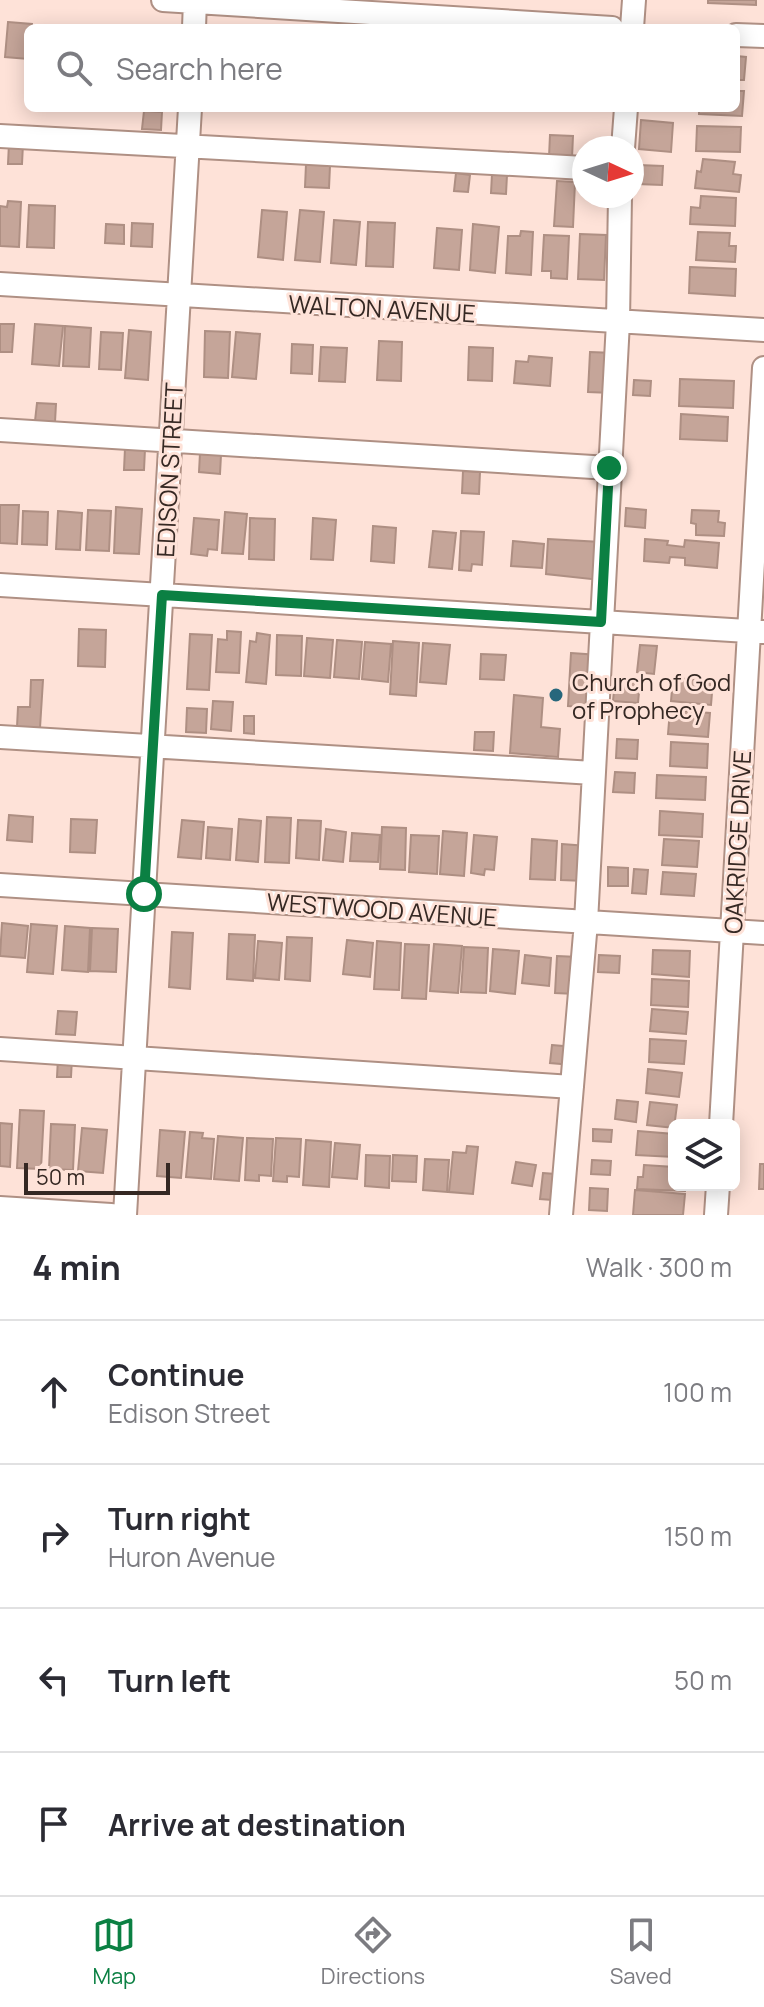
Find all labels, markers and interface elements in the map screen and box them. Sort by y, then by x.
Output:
search box [24,24,740,112]
icon: search [52,46,96,90]
text: Search here [116,48,283,89]
north arrow [572,136,644,208]
street label: WALTON AVENUE [288,287,476,329]
street label: EDISON STREET [148,381,190,558]
route end [591,450,627,486]
place label: Church of God of Prophecy [572,665,731,726]
marker: Church of God of Prophecy [547,686,565,704]
street label: OAKRIDGE DRIVE [716,749,758,935]
route start [126,876,162,912]
street label: WESTWOOD AVENUE [266,884,498,934]
map controls [668,1119,740,1191]
button: layers [668,1119,740,1191]
scale bar [24,1159,170,1195]
text: 50 m [36,1162,85,1192]
text: 4 min [32,1244,121,1290]
text: Walk · 300 m [586,1249,732,1285]
text: Continue [108,1354,244,1395]
icon: ahead [32,1370,76,1414]
text: 100 m [663,1374,732,1410]
text: Edison Street [108,1395,270,1431]
text: Turn right [108,1498,251,1539]
icon: right [32,1514,76,1558]
text: 150 m [664,1518,732,1554]
text: Huron Avenue [108,1539,275,1575]
icon: left [32,1658,76,1702]
text: Turn left [108,1660,231,1701]
text: 50 m [674,1662,732,1698]
icon: arrive [32,1802,76,1846]
text: Arrive at destination [108,1804,406,1845]
tab: Map [92,1913,136,1991]
tab: Directions [321,1913,425,1991]
tab: Saved [610,1913,672,1991]

